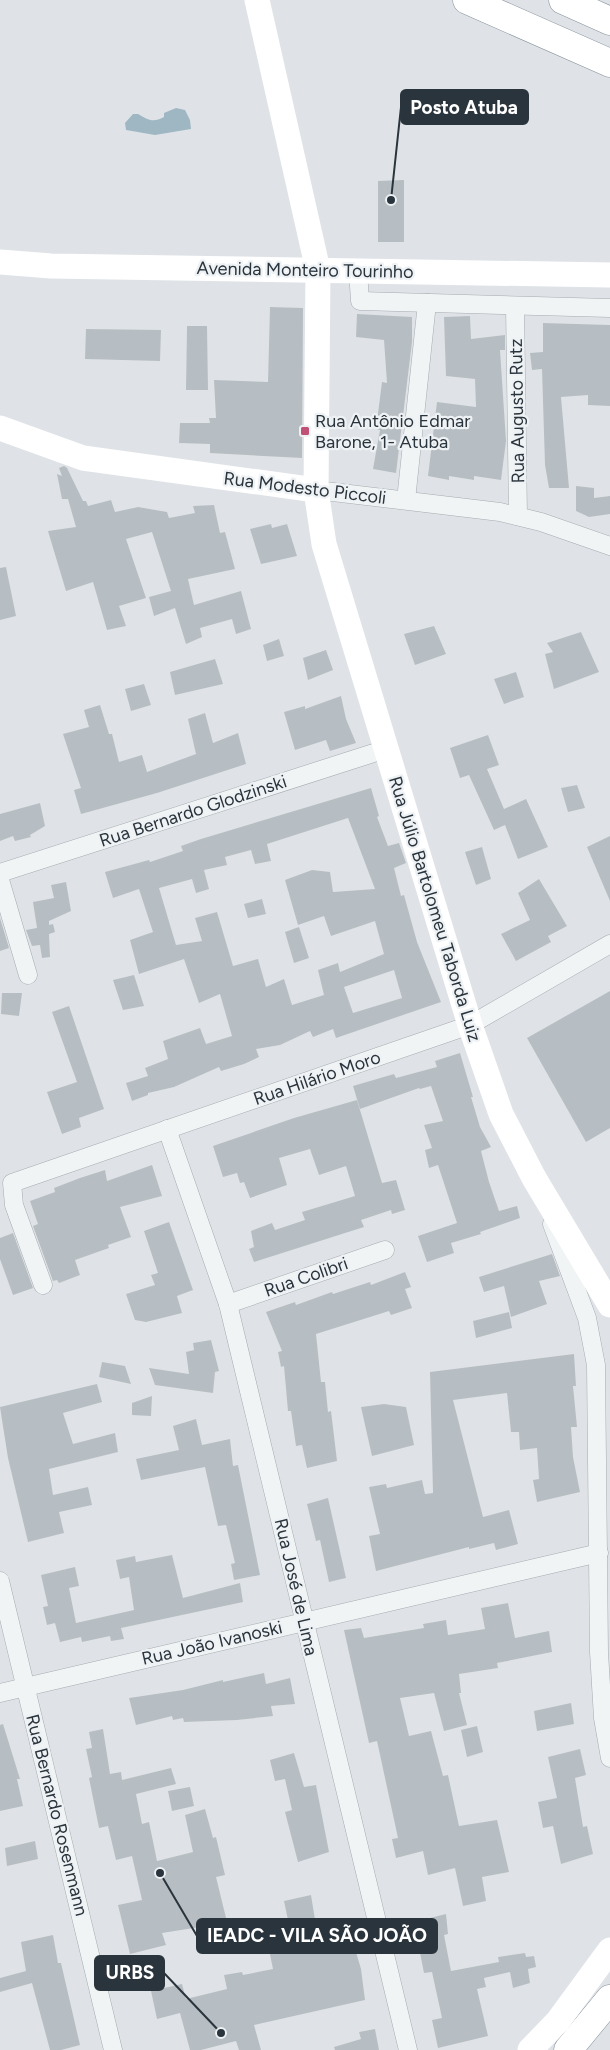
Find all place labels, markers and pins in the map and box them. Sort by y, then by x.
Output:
callout: Posto Atuba [401,90,528,124]
place label: Rua Antônio Edmar Barone, 1- Atuba [315,410,470,453]
marker: Rua Antônio Edmar Barone, 1- Atuba [299,425,311,437]
callout: IEADC - VILA SÃO JOÃO [197,1919,437,1953]
callout: URBS [95,1956,164,1990]

